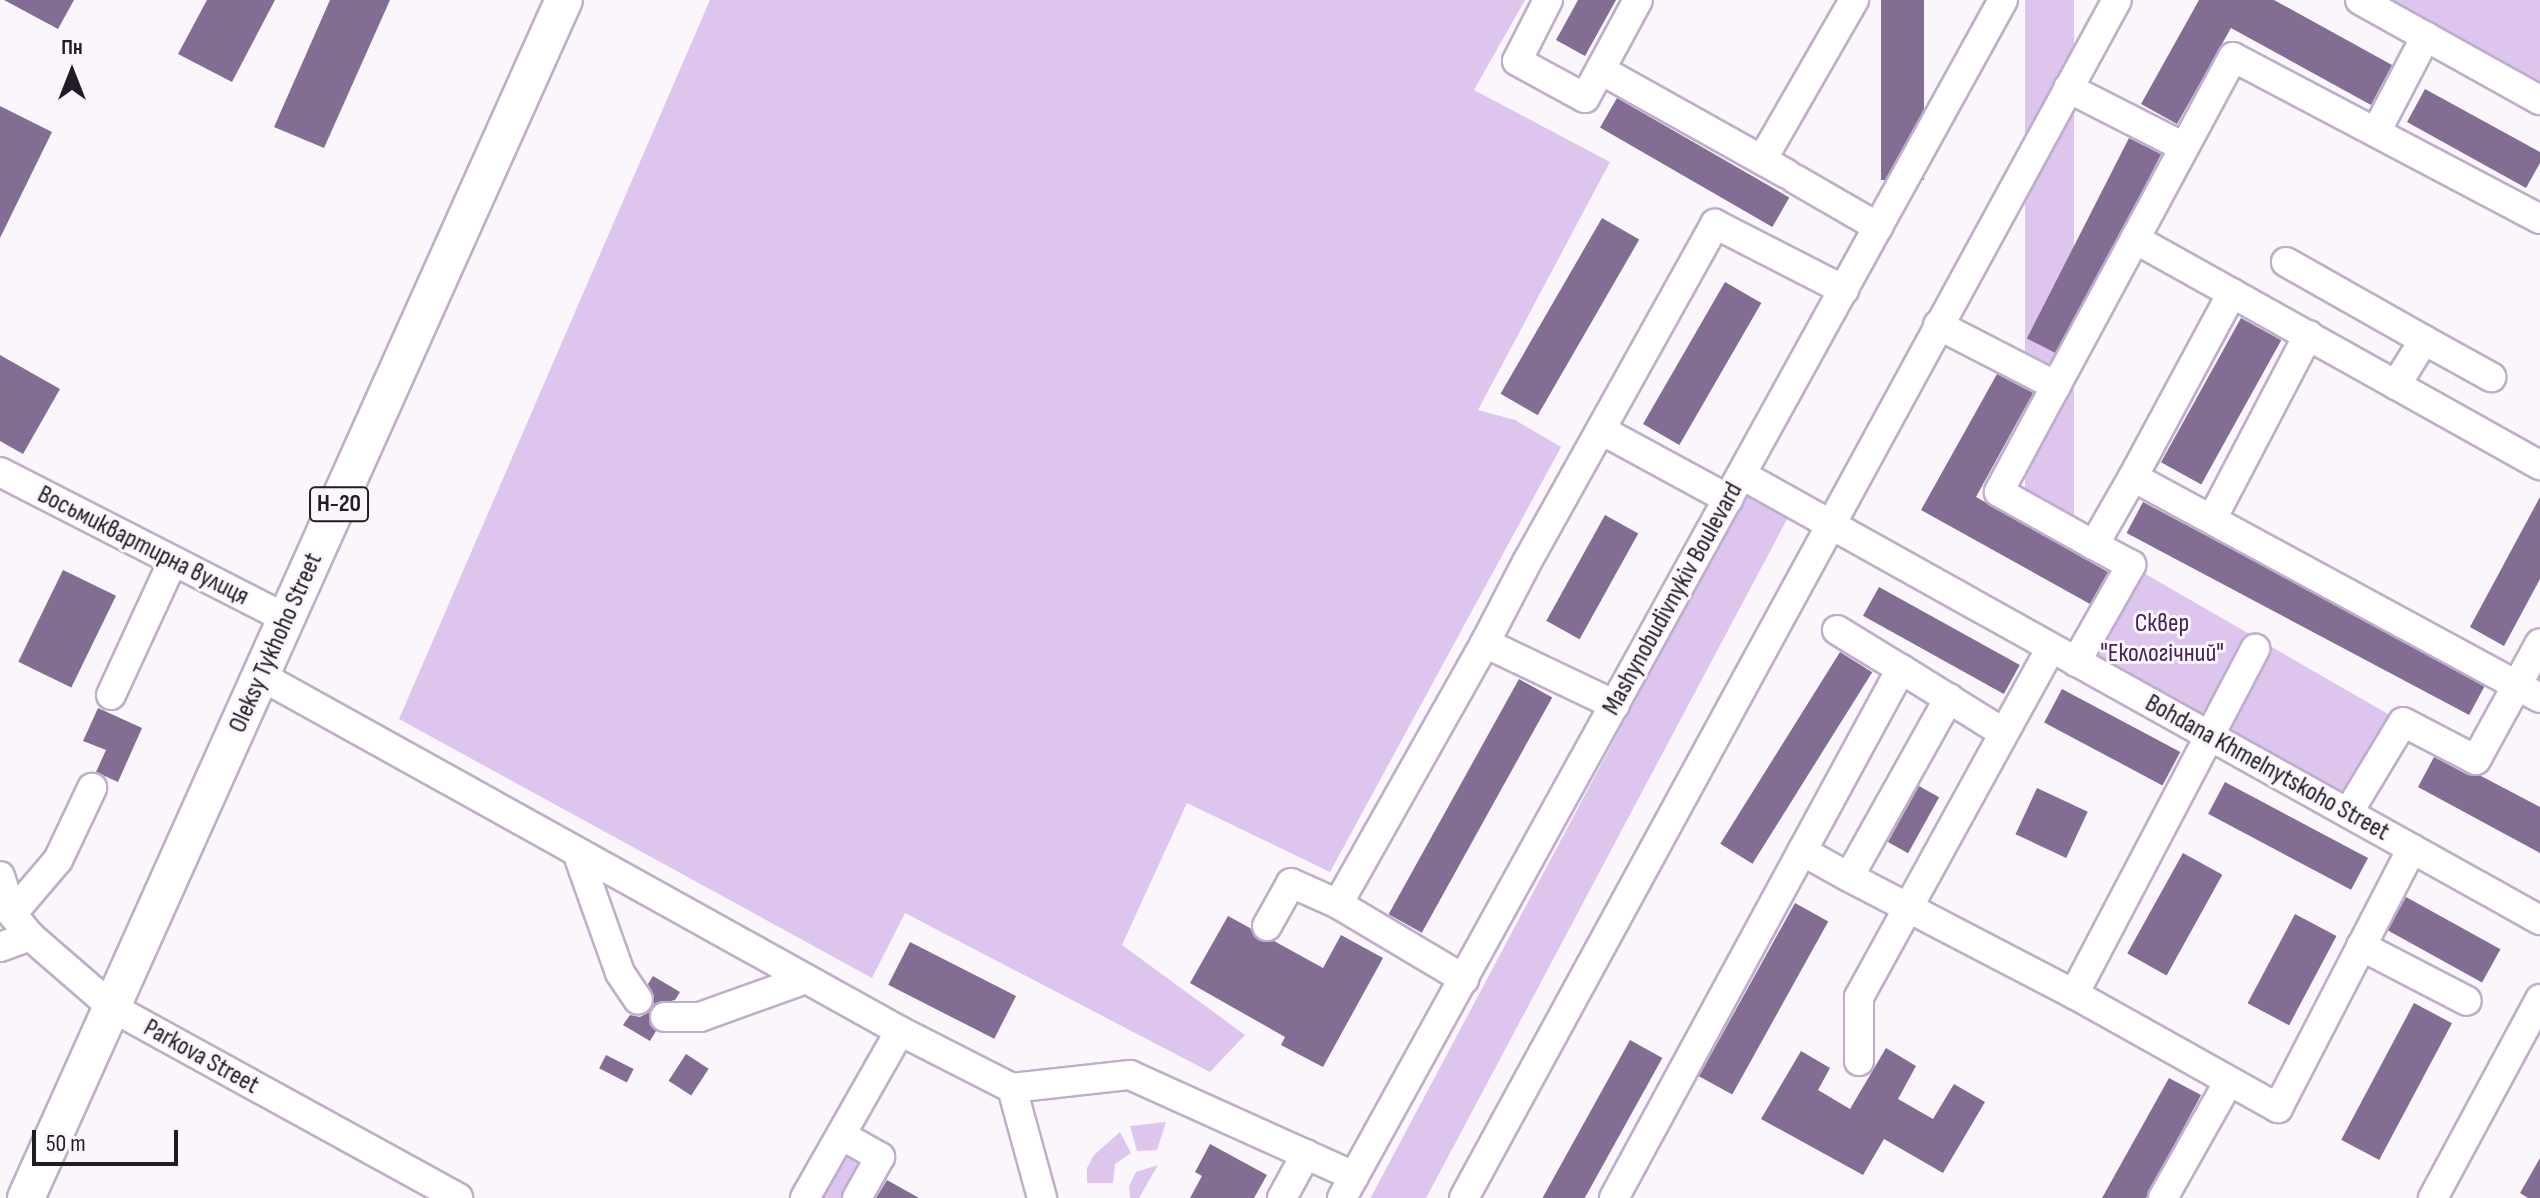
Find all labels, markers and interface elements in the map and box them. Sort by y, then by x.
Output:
north arrow [32,32,112,112]
text: Пн [61,34,83,61]
street label: Mashynobudivnykiv Boulevard [1596,477,1750,721]
street label: Восьмиквартирна вулиця [32,479,254,613]
road number: Н-20 [309,484,369,524]
street label: Oleksy Tykhoho Street [222,548,330,738]
park label: Сквер "Екологічний" [2100,608,2224,670]
street label: Bohdana Khmelnytskoho Street [2140,688,2394,848]
street label: Parkova Street [138,1013,264,1101]
scale bar [36,1114,182,1164]
text: 50 m [46,1129,86,1158]

